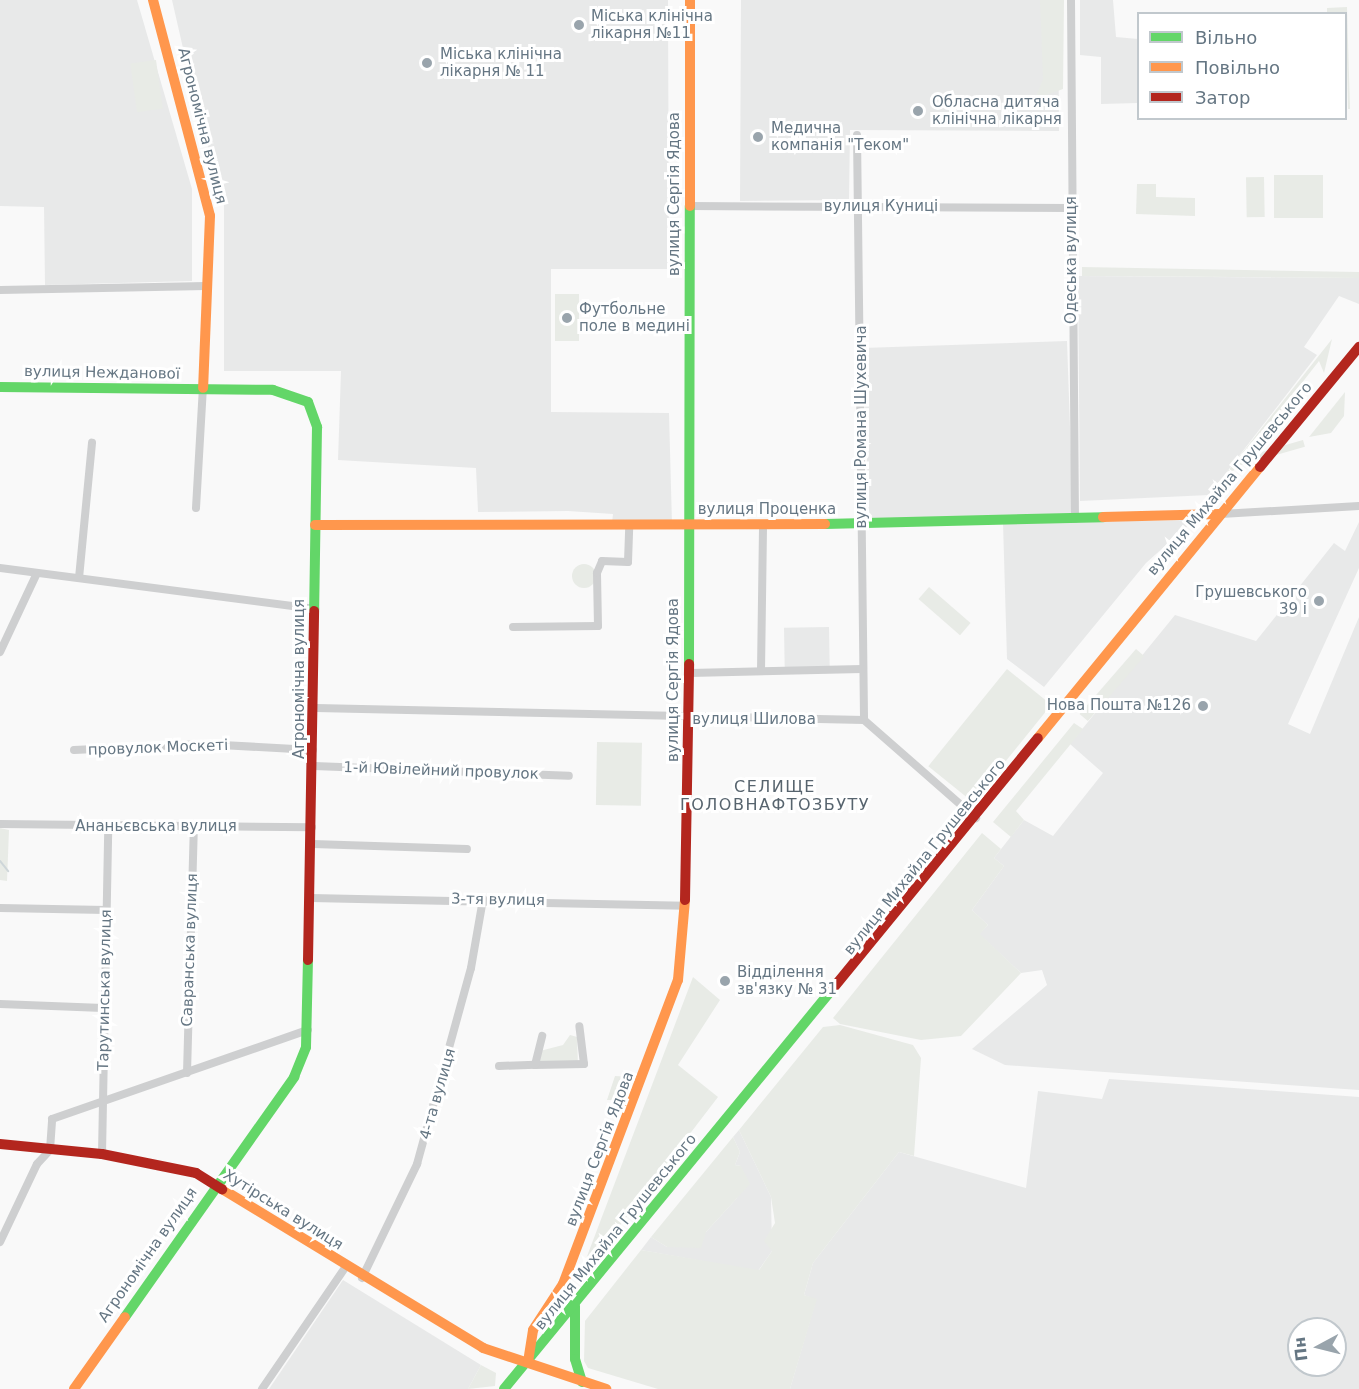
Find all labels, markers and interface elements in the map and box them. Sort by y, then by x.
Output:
place label: Міська клінічна лікарня №11 [591,7,713,42]
legend [1137,12,1347,120]
marker: Міська клінічна лікарня №11 [572,18,586,32]
text: Вільно [1195,27,1257,48]
place label: Міська клінічна лікарня № 11 [440,45,562,80]
street label: Агрономічна вулиця [174,46,230,206]
marker: Міська клінічна лікарня № 11 [418,54,436,72]
text: Повільно [1195,57,1280,78]
text: Затор [1195,87,1251,108]
place label: Обласна дитяча клінічна лікарня [932,93,1062,128]
marker: Обласна дитяча клінічна лікарня [909,102,927,120]
street label: вулиця Сергія Ядова [666,112,684,276]
place label: Медична компанія "Теком" [771,119,909,154]
marker: Медична компанія "Теком" [749,128,767,146]
street label: Одеська вулиця [1063,196,1081,324]
street label: вулиця Куниці [824,198,938,216]
place label: Футбольне поле в медині [579,300,690,335]
marker: Футбольне поле в медині [560,311,574,325]
street label: вулиця Романа Шухевича [853,325,871,529]
street label: вулиця Нежданової [24,363,180,383]
street label: вулиця Михайла Грушевського [1144,379,1316,579]
street label: вулиця Проценка [698,501,836,519]
place label: Грушевського 39 і [1195,583,1307,618]
marker: Грушевського 39 і [1312,594,1326,608]
street label: вулиця Сергія Ядова [665,598,683,762]
street label: Агрономічна вулиця [291,599,309,759]
place label: Нова Пошта №126 [1047,697,1191,715]
marker: Нова Пошта №126 [1196,699,1210,713]
street label: вулиця Шилова [692,711,816,729]
street label: провулок Москеті [88,737,228,759]
street label: вулиця Михайла Грушевського [840,755,1010,959]
street label: 1-й Ювілейний провулок [343,759,539,783]
district label: СЕЛИЩЕ ГОЛОВНАФТОЗБУТУ [680,777,870,815]
street label: Ананьєвська вулиця [75,818,237,836]
street label: Савранська вулиця [178,873,202,1027]
street label: 3-тя вулиця [451,890,545,910]
street label: Тарутинська вулиця [95,909,115,1071]
place label: Відділення зв'язку № 31 [737,963,837,998]
marker: Відділення зв'язку № 31 [718,974,732,988]
street label: 4-та вулиця [416,1046,460,1142]
street label: вулиця Сергія Ядова [562,1069,638,1229]
street label: вулиця Михайла Грушевського [531,1130,701,1334]
street label: Хутірська вулиця [220,1166,346,1254]
street label: Агрономічна вулиця [95,1184,201,1326]
north arrow [1287,1317,1347,1377]
text: Пн [1290,1336,1312,1362]

